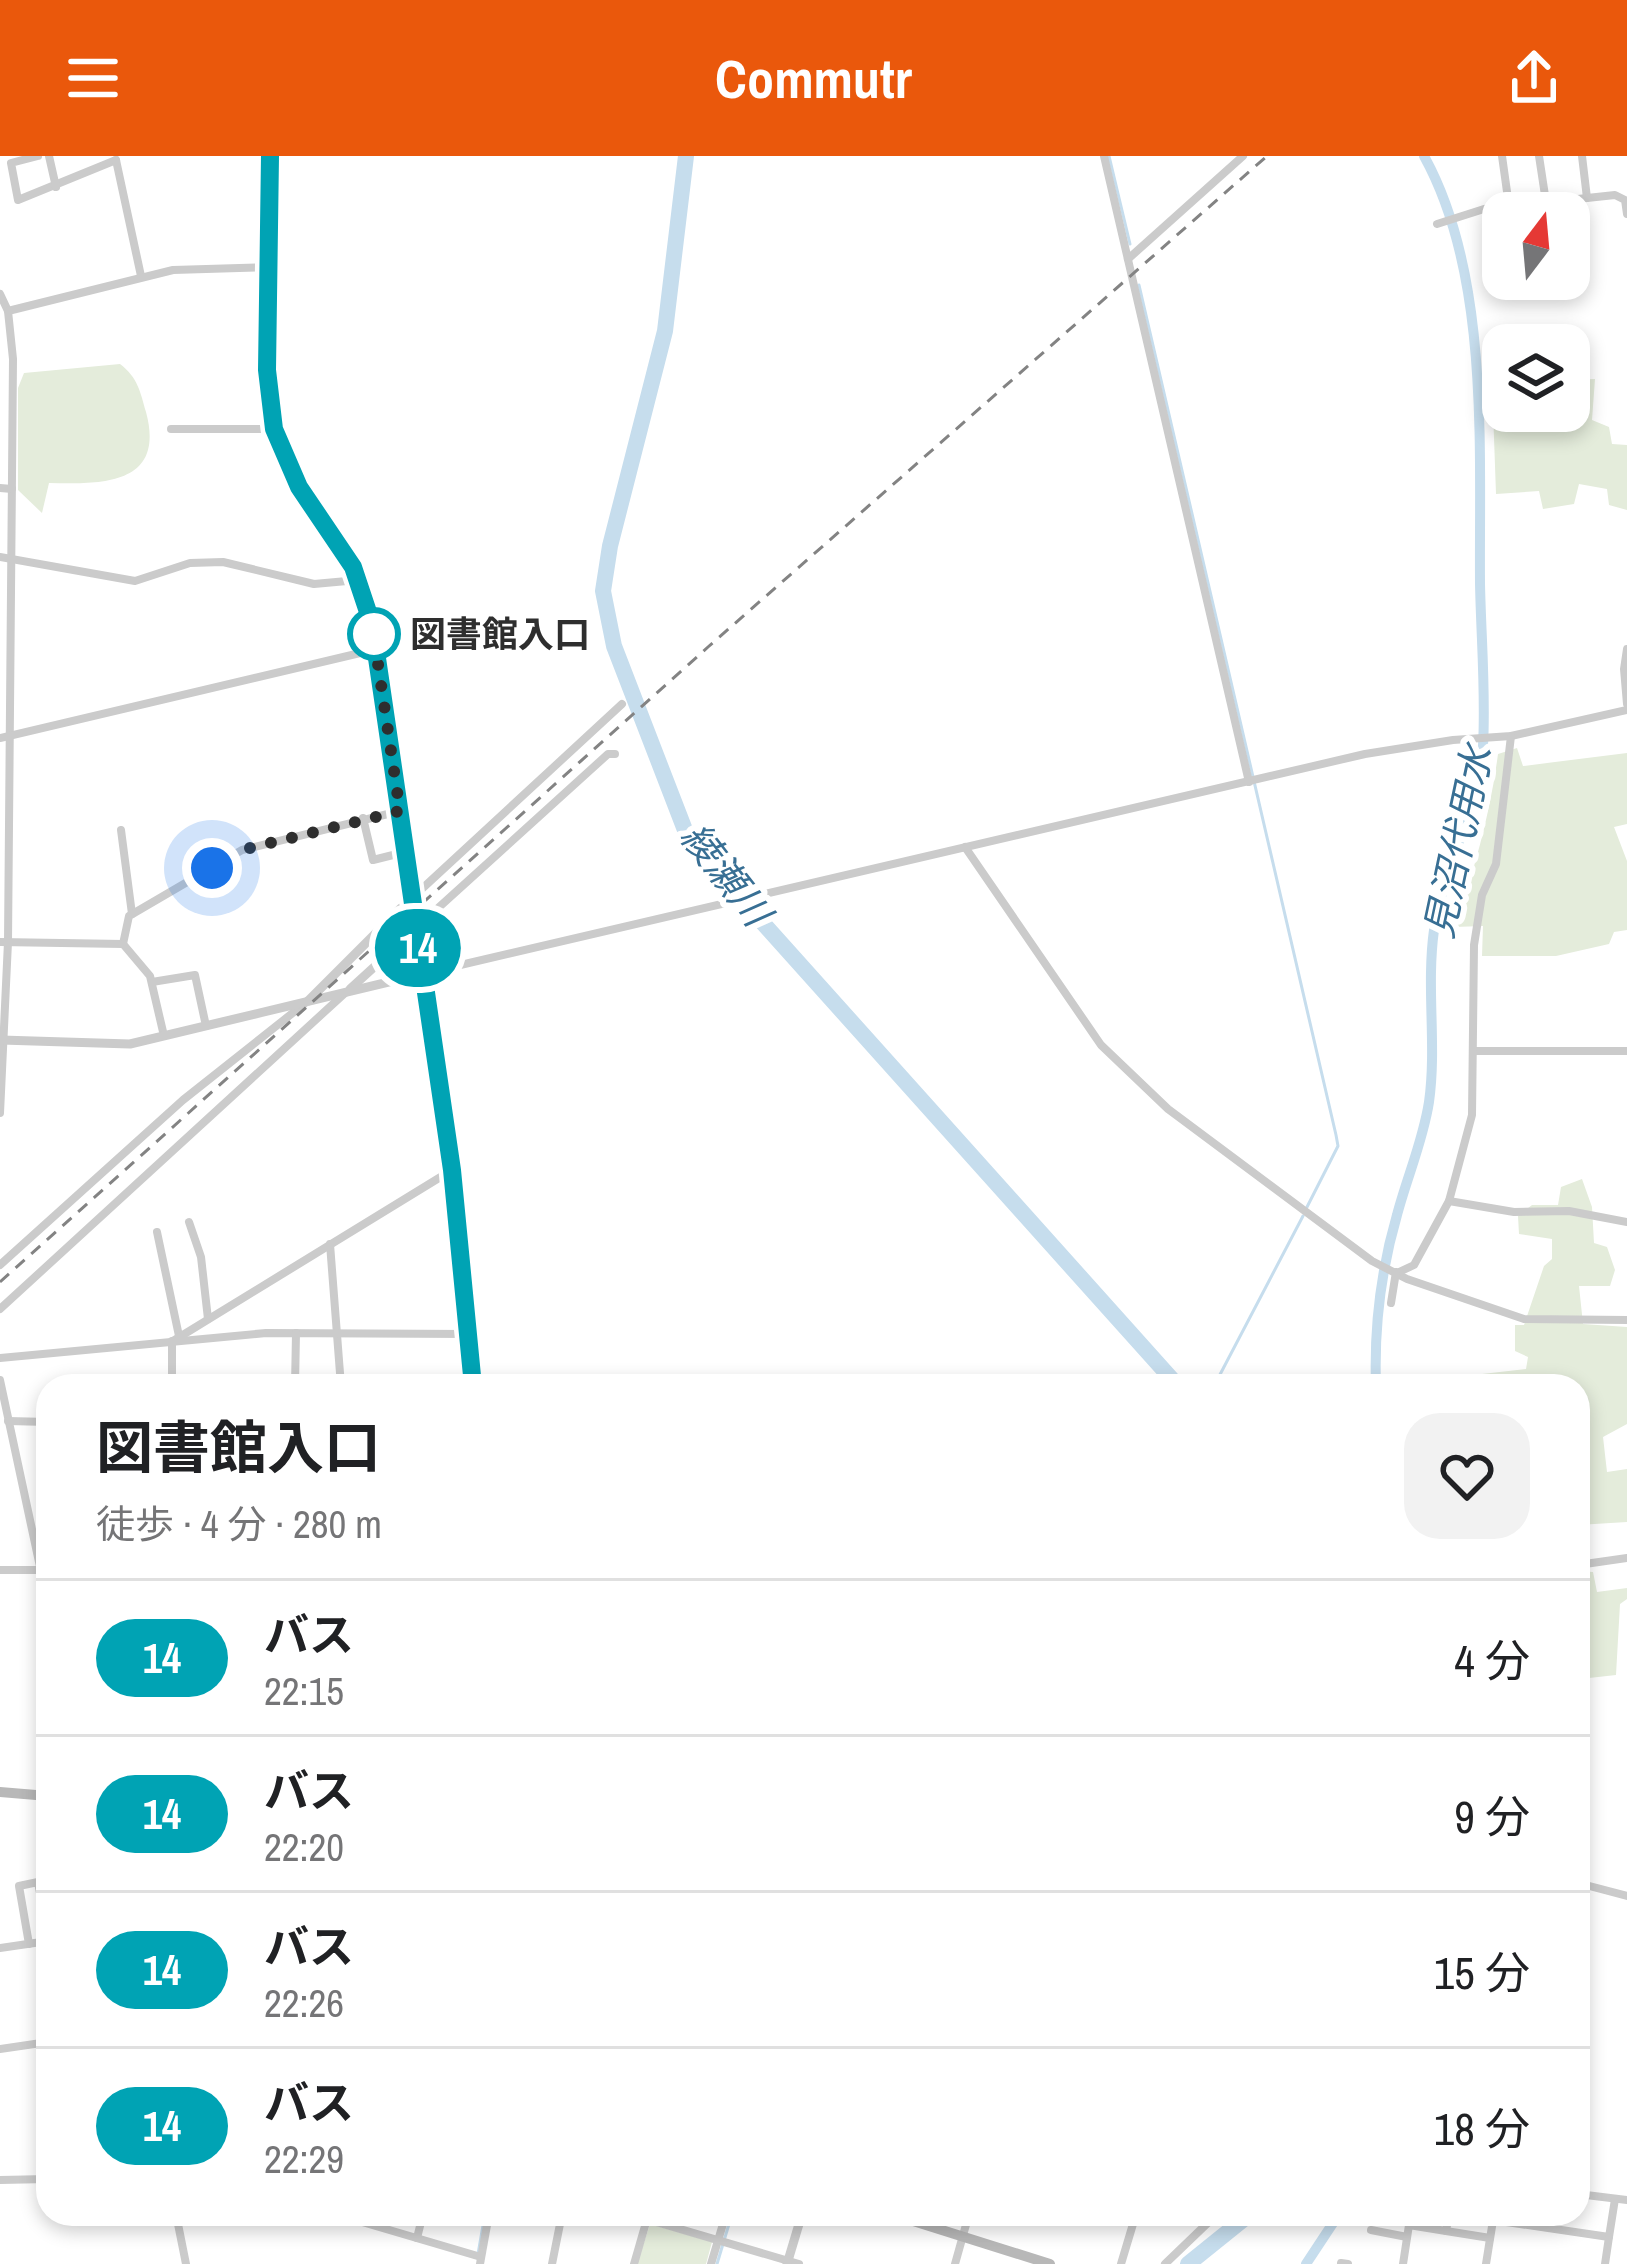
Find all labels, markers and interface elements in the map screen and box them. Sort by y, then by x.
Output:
text: Commutr [715,42,912,115]
icon: menu [60,45,126,111]
icon: share [1501,45,1567,111]
north arrow [1482,192,1590,300]
map controls [1482,192,1590,432]
button: layers [1482,324,1590,432]
marker: 図書館入口 [349,609,399,659]
place label: 図書館入口 [410,610,590,658]
water label: 見沼代用水 [1412,737,1505,943]
water label: 綾瀬川 [669,812,785,939]
your location [182,838,242,898]
line badge: 14 [364,909,472,987]
text: 14 [399,920,437,976]
text: 図書館入口 [96,1409,381,1486]
button: heart [1404,1413,1530,1539]
text: 徒歩 · 4 分 · 280 m [96,1498,382,1550]
text: バス [264,1604,354,1665]
text: 14 [143,1630,181,1686]
text: 4 分 [1454,1630,1530,1691]
text: 22:15 [264,1665,344,1717]
text: バス [264,1760,354,1821]
text: 14 [143,1786,181,1842]
text: 9 分 [1454,1786,1530,1847]
text: 22:20 [264,1821,344,1873]
text: バス [264,1916,354,1977]
text: 14 [143,1942,181,1998]
text: 15 分 [1434,1942,1530,2003]
text: 22:26 [264,1977,344,2029]
text: バス [264,2072,354,2133]
text: 14 [143,2098,181,2154]
text: 18 分 [1434,2098,1530,2159]
text: 22:29 [264,2133,344,2185]

